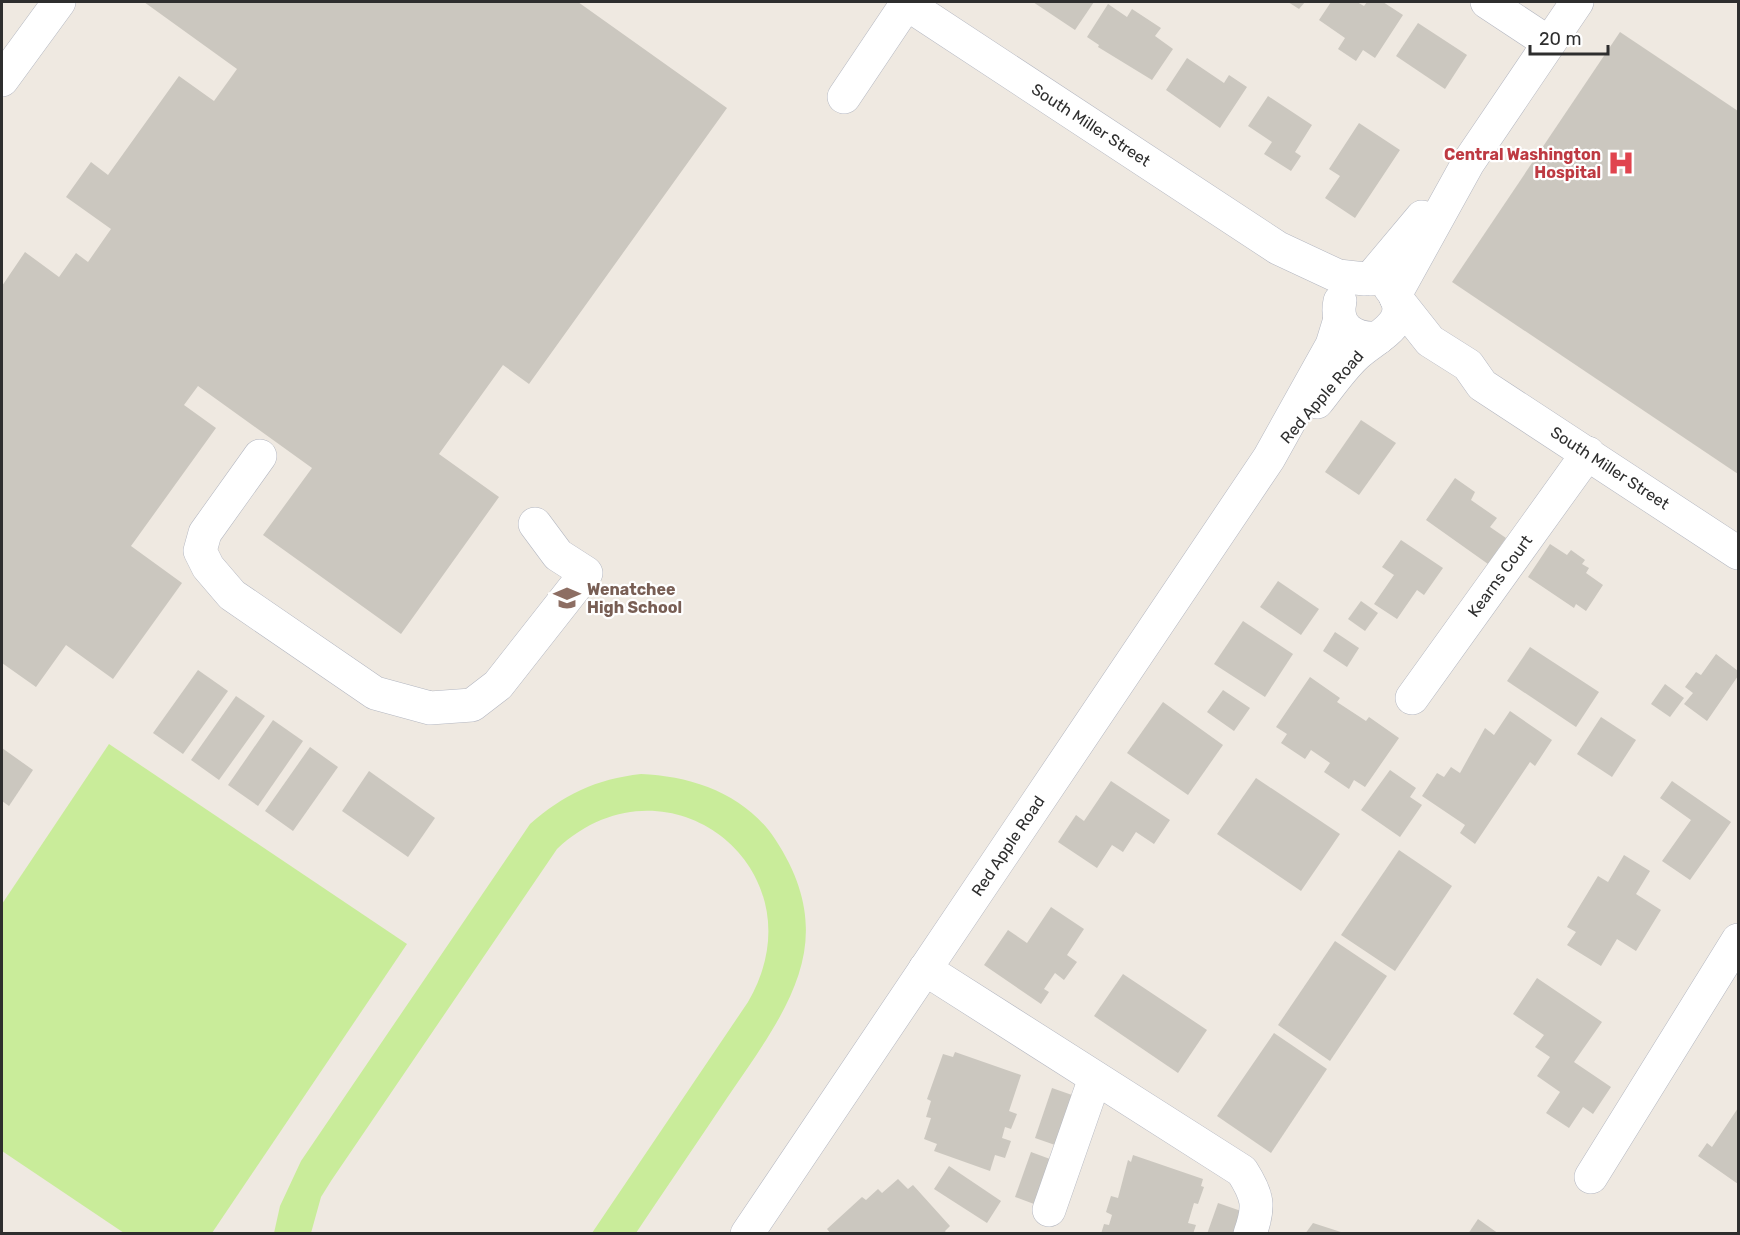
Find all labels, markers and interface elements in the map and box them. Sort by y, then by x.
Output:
scale bar [1530,18,1608,56]
text: 20 m [1539,28,1581,50]
street label: South Miller Street [1028,79,1154,171]
place label: Central Washington Hospital [1444,145,1601,182]
hospital icon: Central Washington Hospital [1606,148,1636,178]
street label: Red Apple Road [1277,347,1367,447]
street label: South Miller Street [1547,422,1673,514]
street label: Kearns Court [1464,531,1536,621]
place label: Wenatchee High School [587,580,682,617]
school or university icon: Wenatchee High School [552,583,582,613]
street label: Red Apple Road [967,792,1049,900]

